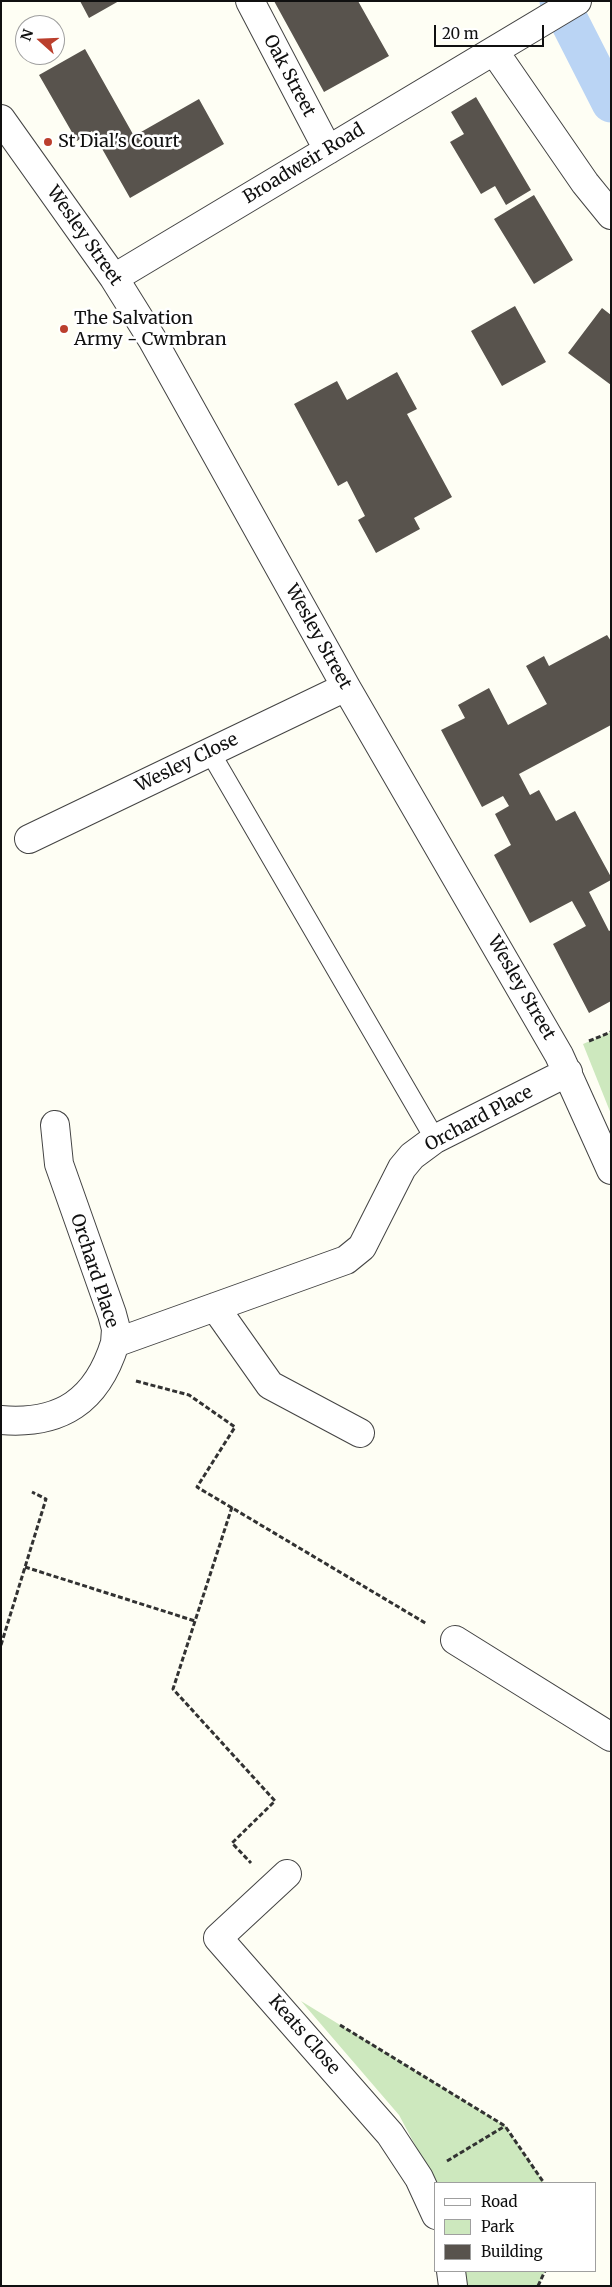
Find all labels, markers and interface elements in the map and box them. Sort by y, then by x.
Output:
north arrow [15,15,65,65]
scale bar [437,15,547,47]
text: 20 m [442,24,479,43]
text: N [16,27,37,43]
street label: Oak Street [258,31,320,121]
street label: Broadweir Road [240,119,368,209]
place label: St Dial's Court [58,131,180,153]
marker: St Dial's Court [42,136,54,148]
street label: Wesley Street [42,182,126,290]
place label: The Salvation Army - Cwmbran [74,308,227,350]
marker: The Salvation Army - Cwmbran [58,323,70,335]
street label: Wesley Street [280,581,356,693]
street label: Wesley Close [132,729,242,797]
street label: Wesley Street [483,932,559,1044]
street label: Orchard Place [422,1082,536,1156]
street label: Orchard Place [65,1211,123,1331]
street label: Keats Close [264,1991,344,2079]
legend [434,2182,597,2272]
text: Road [481,2192,517,2211]
text: Park [481,2217,514,2236]
text: Building [481,2242,543,2261]

